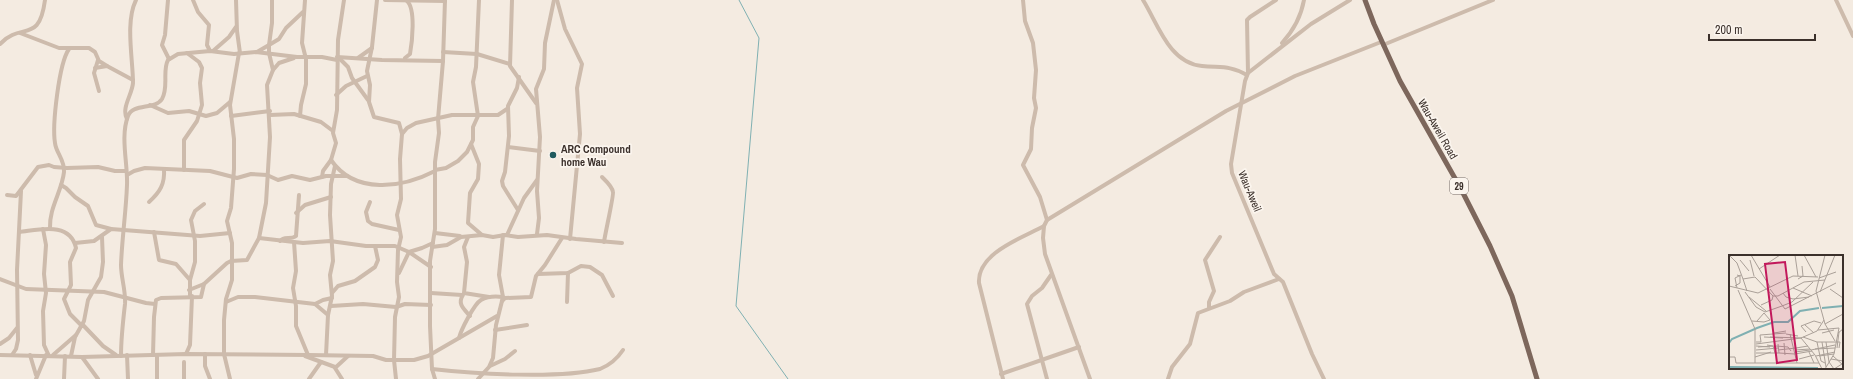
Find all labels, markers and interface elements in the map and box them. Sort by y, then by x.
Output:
scale bar [1709,16,1815,42]
text: 200 m [1715,22,1742,38]
street label: Wau-Aweil Road [1415,96,1461,162]
place label: ARC Compound home Wau [561,142,631,169]
marker: ARC Compound home Wau [548,150,558,160]
street label: Wau-Aweil [1235,168,1265,214]
road number: 29 [1450,178,1468,194]
inset map [1729,255,1843,369]

